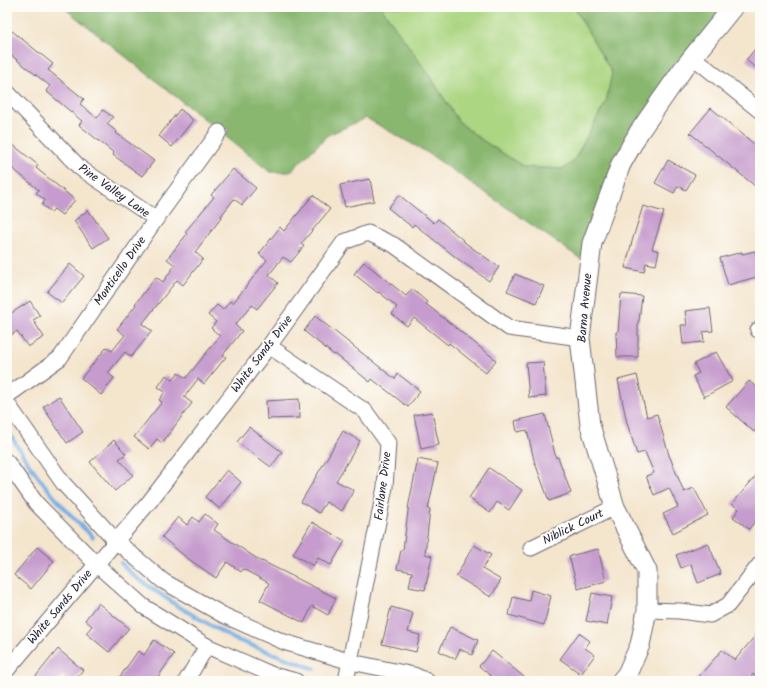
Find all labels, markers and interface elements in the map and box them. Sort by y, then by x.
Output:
street label: Pine Valley Lane [74,159,154,223]
street label: Monticello Drive [89,232,151,310]
street label: Barna Avenue [573,272,598,343]
street label: White Sands Drive [226,311,298,397]
street label: Fairlane Drive [369,450,397,521]
street label: Niblick Court [539,504,607,550]
street label: White Sands Drive [23,565,98,649]

